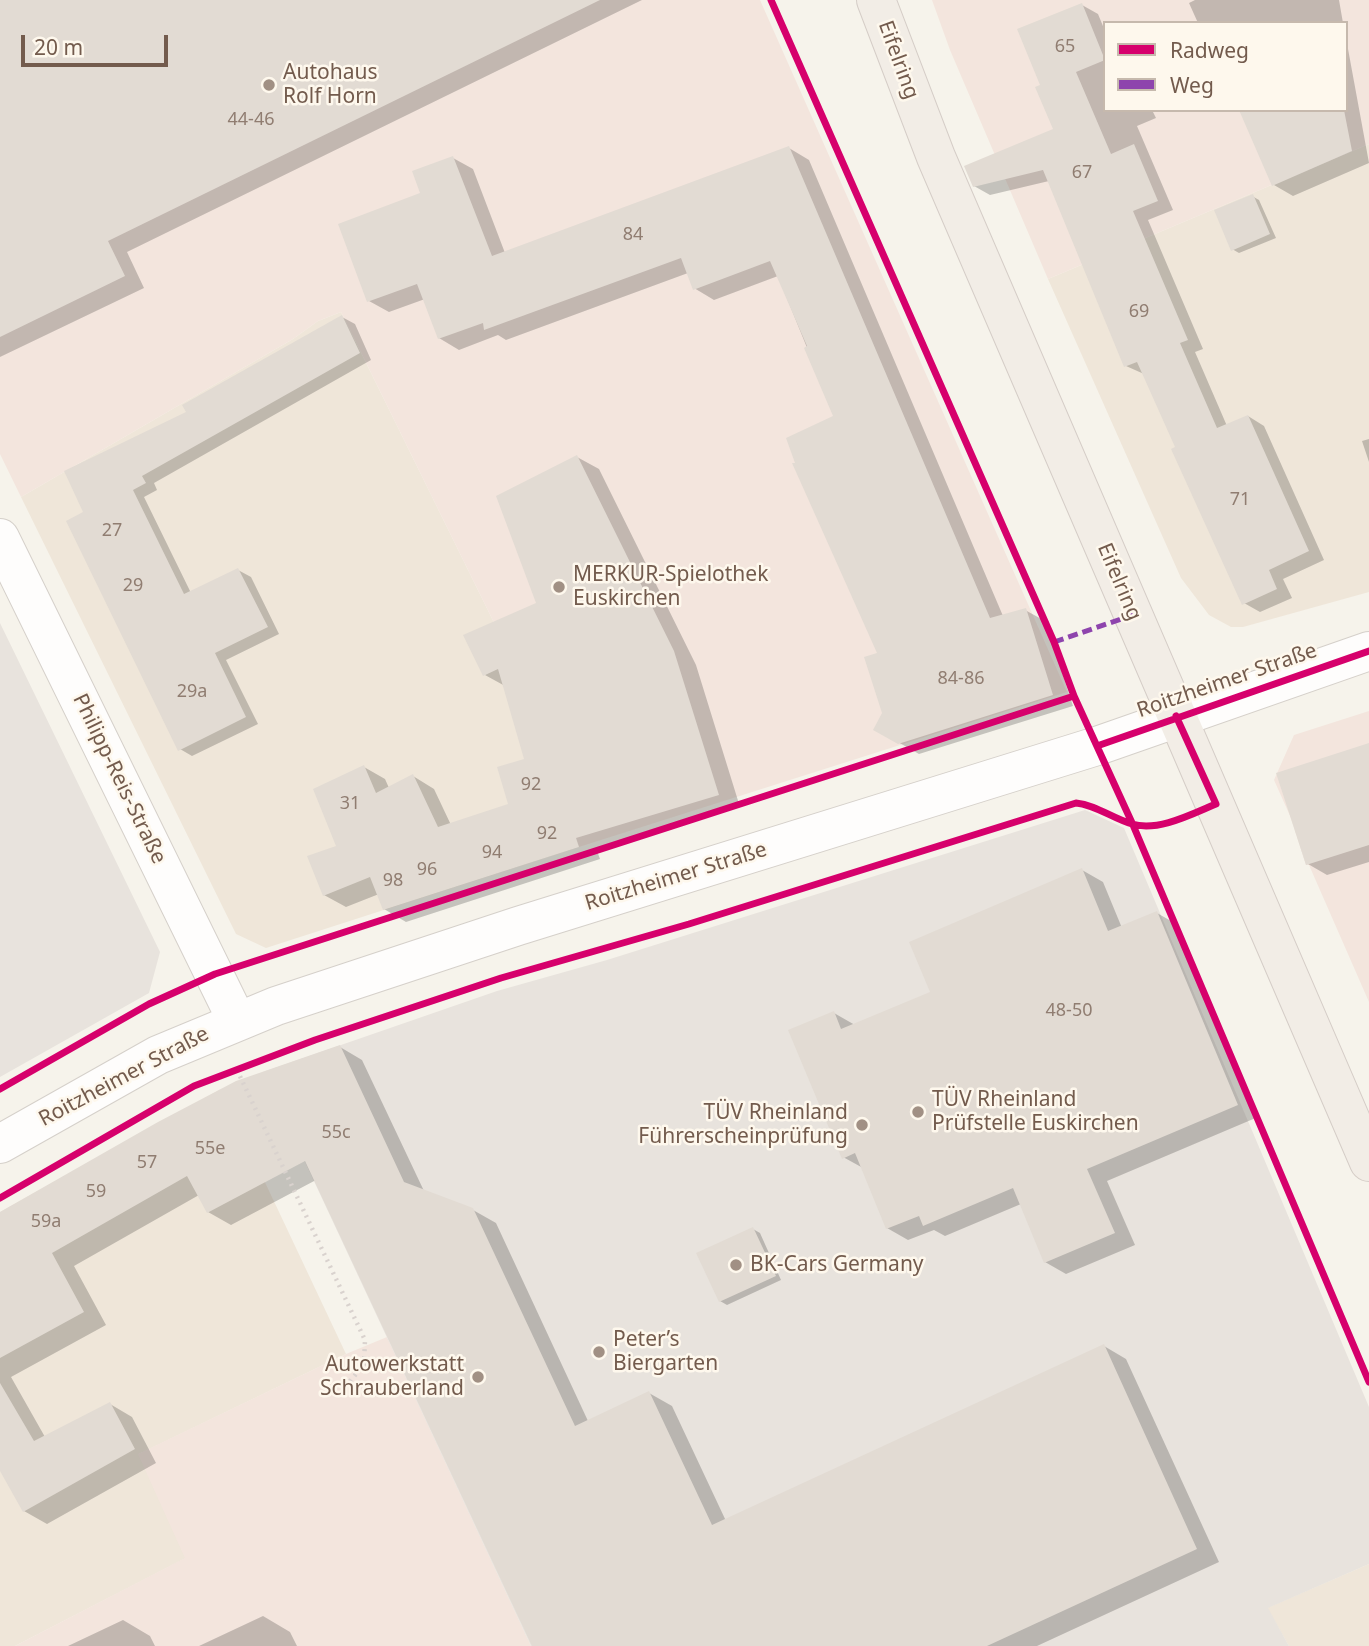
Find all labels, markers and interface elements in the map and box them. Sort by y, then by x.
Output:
street label: Eifelring [872,17,924,103]
scale bar [24,21,172,65]
legend [1103,21,1348,112]
text: 20 m [34,33,83,61]
house number: 65 [1055,36,1075,58]
text: Radweg [1170,36,1249,64]
place label: Autohaus Rolf Horn [283,60,377,110]
text: Weg [1170,71,1214,99]
marker: Autohaus Rolf Horn [261,77,277,93]
house number: 44-46 [228,109,274,131]
house number: 67 [1072,162,1092,184]
house number: 84 [623,224,643,246]
house number: 69 [1129,301,1149,323]
house number: 71 [1230,489,1250,511]
house number: 27 [102,520,122,542]
street label: Eifelring [1091,540,1147,624]
place label: MERKUR-Spielothek Euskirchen [573,562,768,612]
house number: 29 [123,575,143,597]
marker: MERKUR-Spielothek Euskirchen [551,579,567,595]
street label: Roitzheimer Straße [1134,638,1320,724]
house number: 84-86 [938,668,984,690]
house number: 29a [177,681,207,703]
street label: Philipp-Reis-Straße [67,690,171,868]
house number: 92 [521,774,541,796]
house number: 31 [340,793,360,815]
house number: 92 [537,823,557,845]
street label: Roitzheimer Straße [582,837,770,917]
house number: 94 [482,842,502,864]
house number: 96 [417,859,437,881]
house number: 98 [383,870,403,892]
house number: 48-50 [1046,1000,1092,1022]
street label: Roitzheimer Straße [35,1022,213,1132]
place label: TÜV Rheinland Prüfstelle Euskirchen [932,1087,1139,1137]
place label: TÜV Rheinland Führerscheinprüfung [638,1100,848,1150]
marker: TÜV Rheinland Prüfstelle Euskirchen [910,1104,926,1120]
marker: TÜV Rheinland Führerscheinprüfung [854,1117,870,1133]
house number: 55c [321,1122,351,1144]
house number: 55e [195,1138,225,1160]
house number: 57 [137,1152,157,1174]
house number: 59 [86,1181,106,1203]
house number: 59a [31,1211,61,1233]
place label: BK-Cars Germany [750,1252,924,1278]
marker: BK-Cars Germany [728,1257,744,1273]
place label: Peter’s Biergarten [613,1327,718,1377]
marker: Peter’s Biergarten [591,1344,607,1360]
place label: Autowerkstatt Schrauberland [320,1352,464,1402]
marker: Autowerkstatt Schrauberland [470,1369,486,1385]

